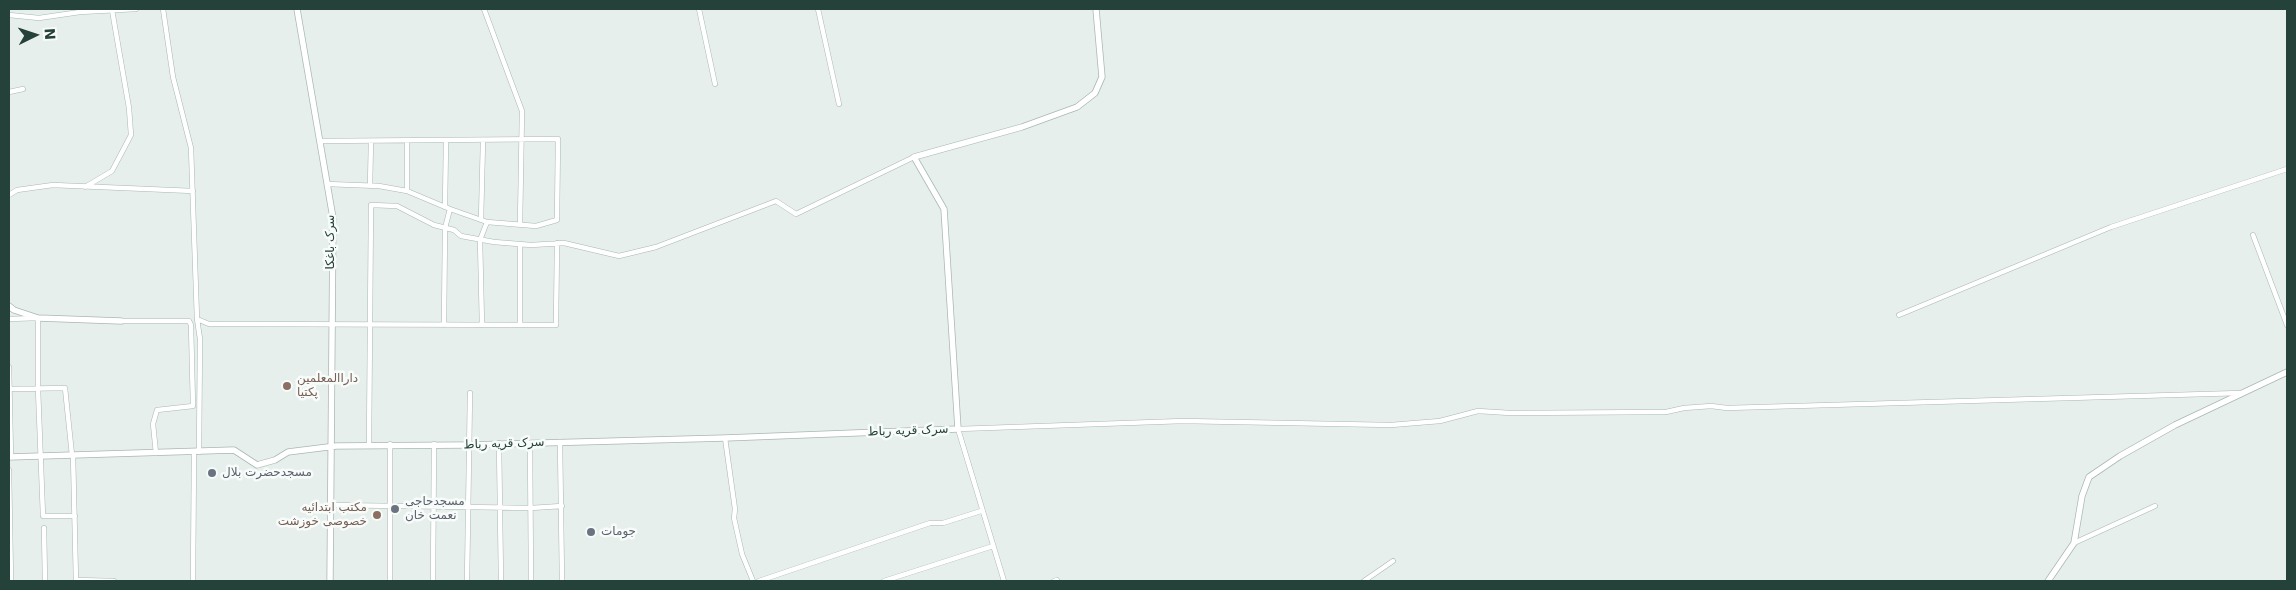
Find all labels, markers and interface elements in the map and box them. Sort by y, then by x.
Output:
north arrow [10,10,60,60]
text: N [42,28,58,40]
street label: سرک باغکا [324,215,338,269]
place label: داراالمعلمین پکتیا [297,372,358,400]
marker: داراالمعلمین پکتیا [281,380,293,392]
street label: سرک قریه رباط [867,422,949,440]
street label: سرک قریه رباط [463,435,545,453]
place label: مسجدحضرت بلال [222,466,312,480]
marker: مسجدحضرت بلال [206,467,218,479]
place label: مسجدحاجی نعمت خان [405,495,465,523]
place label: مکتب ابتدائیه خصوصی خوزشت [278,501,367,529]
marker: مسجدحاجی نعمت خان [389,503,401,515]
marker: مکتب ابتدائیه خصوصی خوزشت [371,509,383,521]
place label: جومات [601,525,636,539]
marker: جومات [585,526,597,538]

